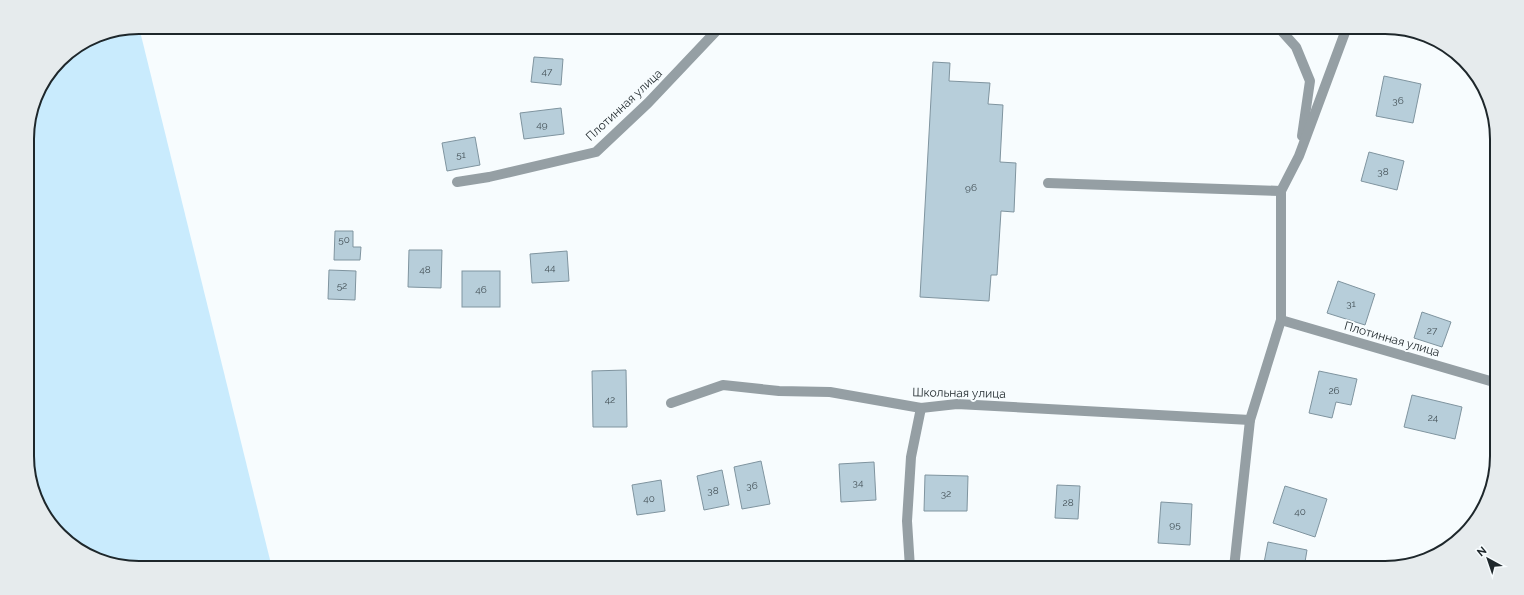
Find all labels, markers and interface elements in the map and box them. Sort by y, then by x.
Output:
house number: 47 [542,66,553,77]
street label: Плотинная улица [583,66,665,144]
house number: 36 [1392,95,1404,106]
house number: 49 [536,119,548,130]
house number: 51 [456,149,467,160]
house number: 38 [1377,166,1389,177]
house number: 96 [965,182,977,193]
house number: 50 [338,234,350,245]
house number: 44 [545,262,556,273]
house number: 48 [419,264,431,275]
house number: 52 [337,280,347,291]
house number: 46 [475,284,487,295]
house number: 31 [1346,298,1357,309]
street label: Плотинная улица [1343,319,1441,359]
house number: 27 [1427,325,1438,336]
street label: Школьная улица [912,385,1006,401]
house number: 26 [1328,385,1340,396]
house number: 42 [605,394,615,405]
house number: 24 [1428,412,1439,423]
house number: 34 [853,477,864,488]
house number: 36 [746,480,758,491]
house number: 38 [707,485,719,496]
house number: 32 [941,488,951,499]
house number: 40 [643,493,655,504]
house number: 28 [1062,497,1074,508]
house number: 40 [1294,506,1306,517]
house number: 95 [1169,519,1181,530]
north arrow [1468,539,1508,579]
text: N [1474,544,1489,559]

